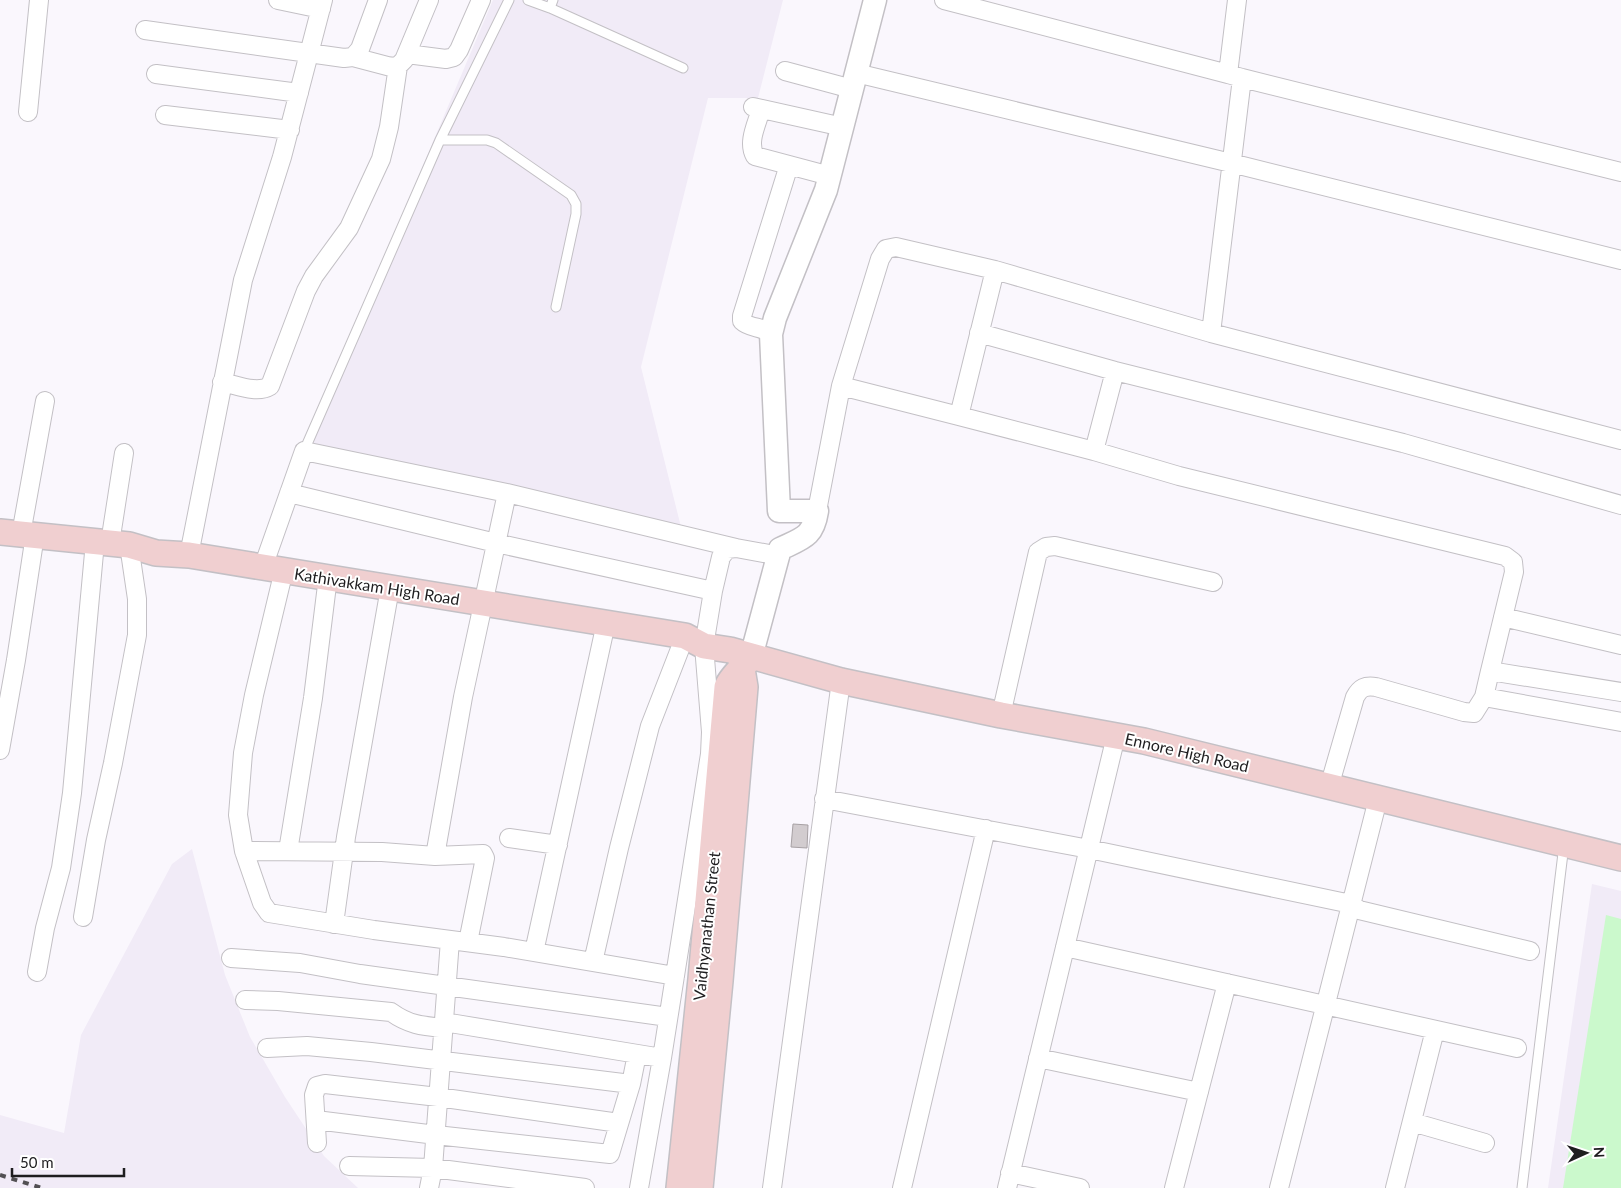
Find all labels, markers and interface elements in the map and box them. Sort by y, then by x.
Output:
street label: Kathivakkam High Road [293,564,461,608]
street label: Ennore High Road [1123,728,1251,776]
street label: Vaidhyanathan Street [689,850,723,1001]
north arrow [1561,1128,1611,1178]
scale bar [12,1146,125,1178]
text: N [1591,1146,1608,1158]
text: 50 m [20,1153,54,1171]

